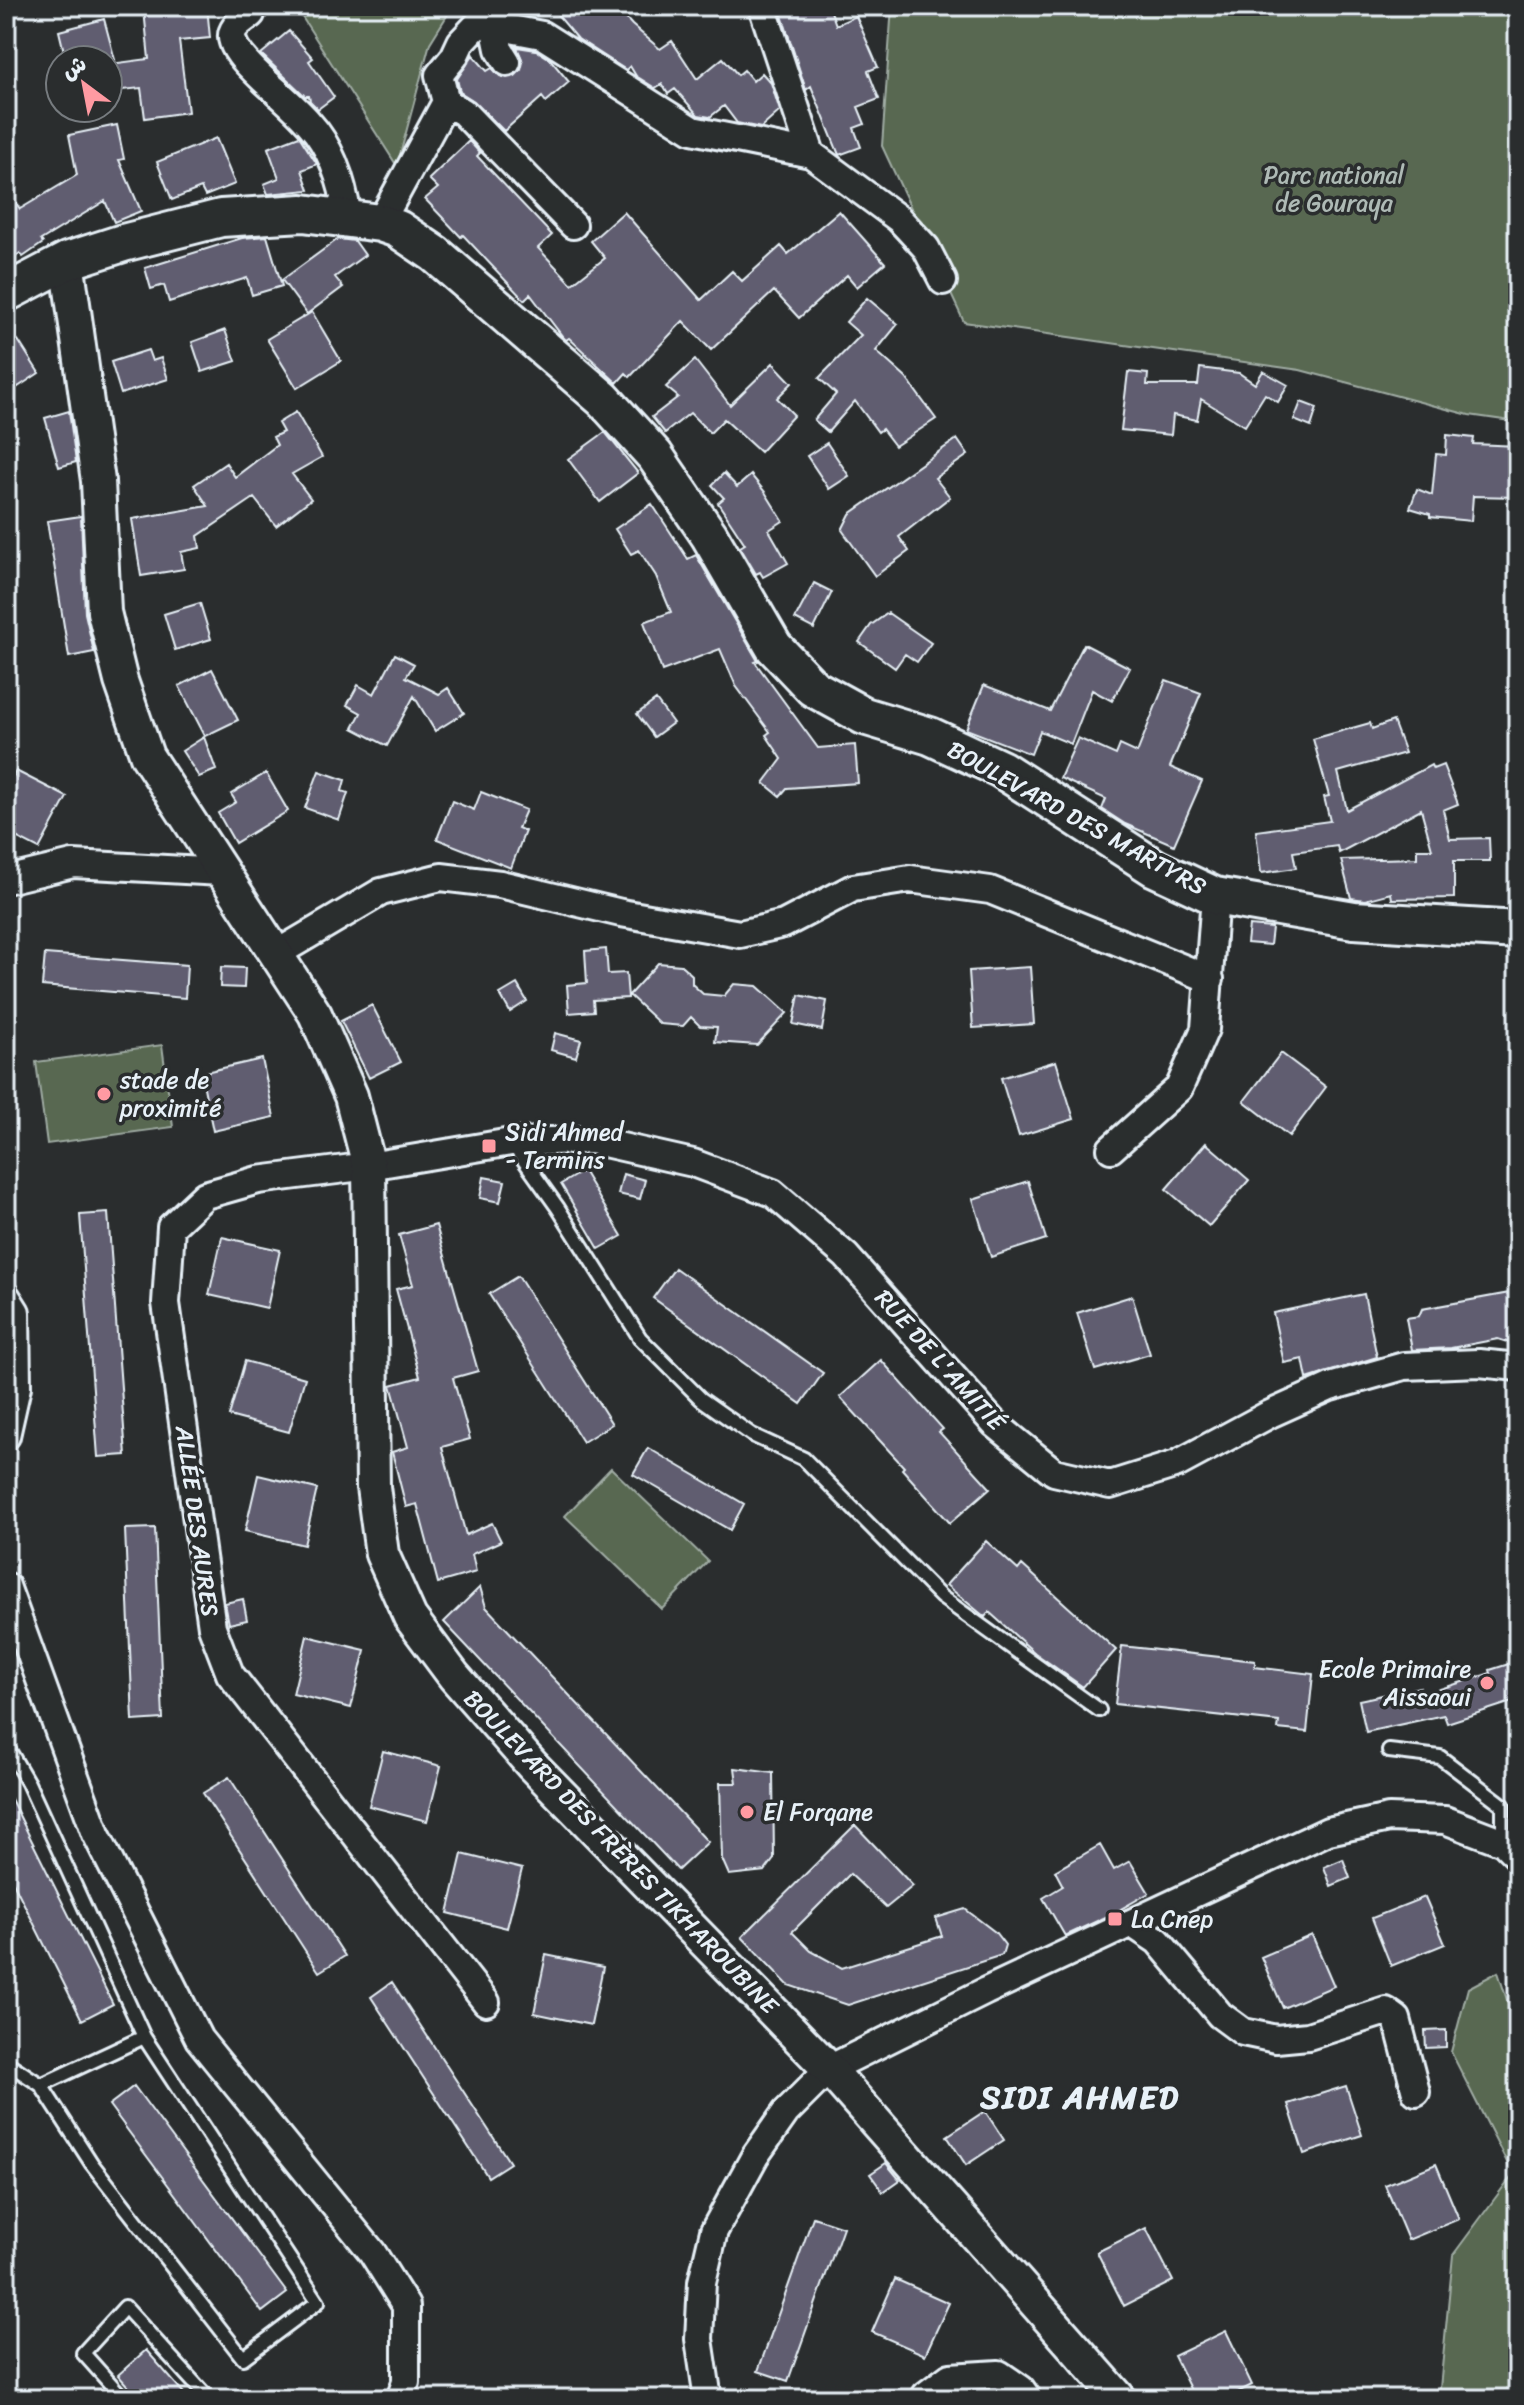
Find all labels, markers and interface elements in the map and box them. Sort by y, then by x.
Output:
north arrow [44,44,124,124]
text: ش [53,45,94,90]
park label: Parc national de Gouraya [1264,154,1406,224]
street label: BOULEVARD DES MARTYRS [939,729,1215,907]
place label: stade de proximité [119,1059,221,1129]
marker: stade de proximité [95,1085,113,1103]
place label: Sidi Ahmed - Termins [505,1111,626,1181]
marker: Sidi Ahmed - Termins [480,1137,498,1155]
street label: RUE DE L'AMITIÉ [864,1279,1017,1442]
street label: ALLÉE DES AURES [163,1422,231,1619]
place label: Ecole Primaire Aissaoui [1319,1648,1472,1718]
marker: Ecole Primaire Aissaoui [1478,1674,1496,1692]
street label: BOULEVARD DES FRÈRES TIKHAROUBINE [453,1679,790,2026]
place label: El Forqane [763,1791,873,1833]
marker: El Forqane [738,1803,756,1821]
place label: La Cnep [1131,1898,1214,1940]
marker: La Cnep [1106,1910,1124,1928]
district label: SIDI AHMED [979,2069,1180,2126]

